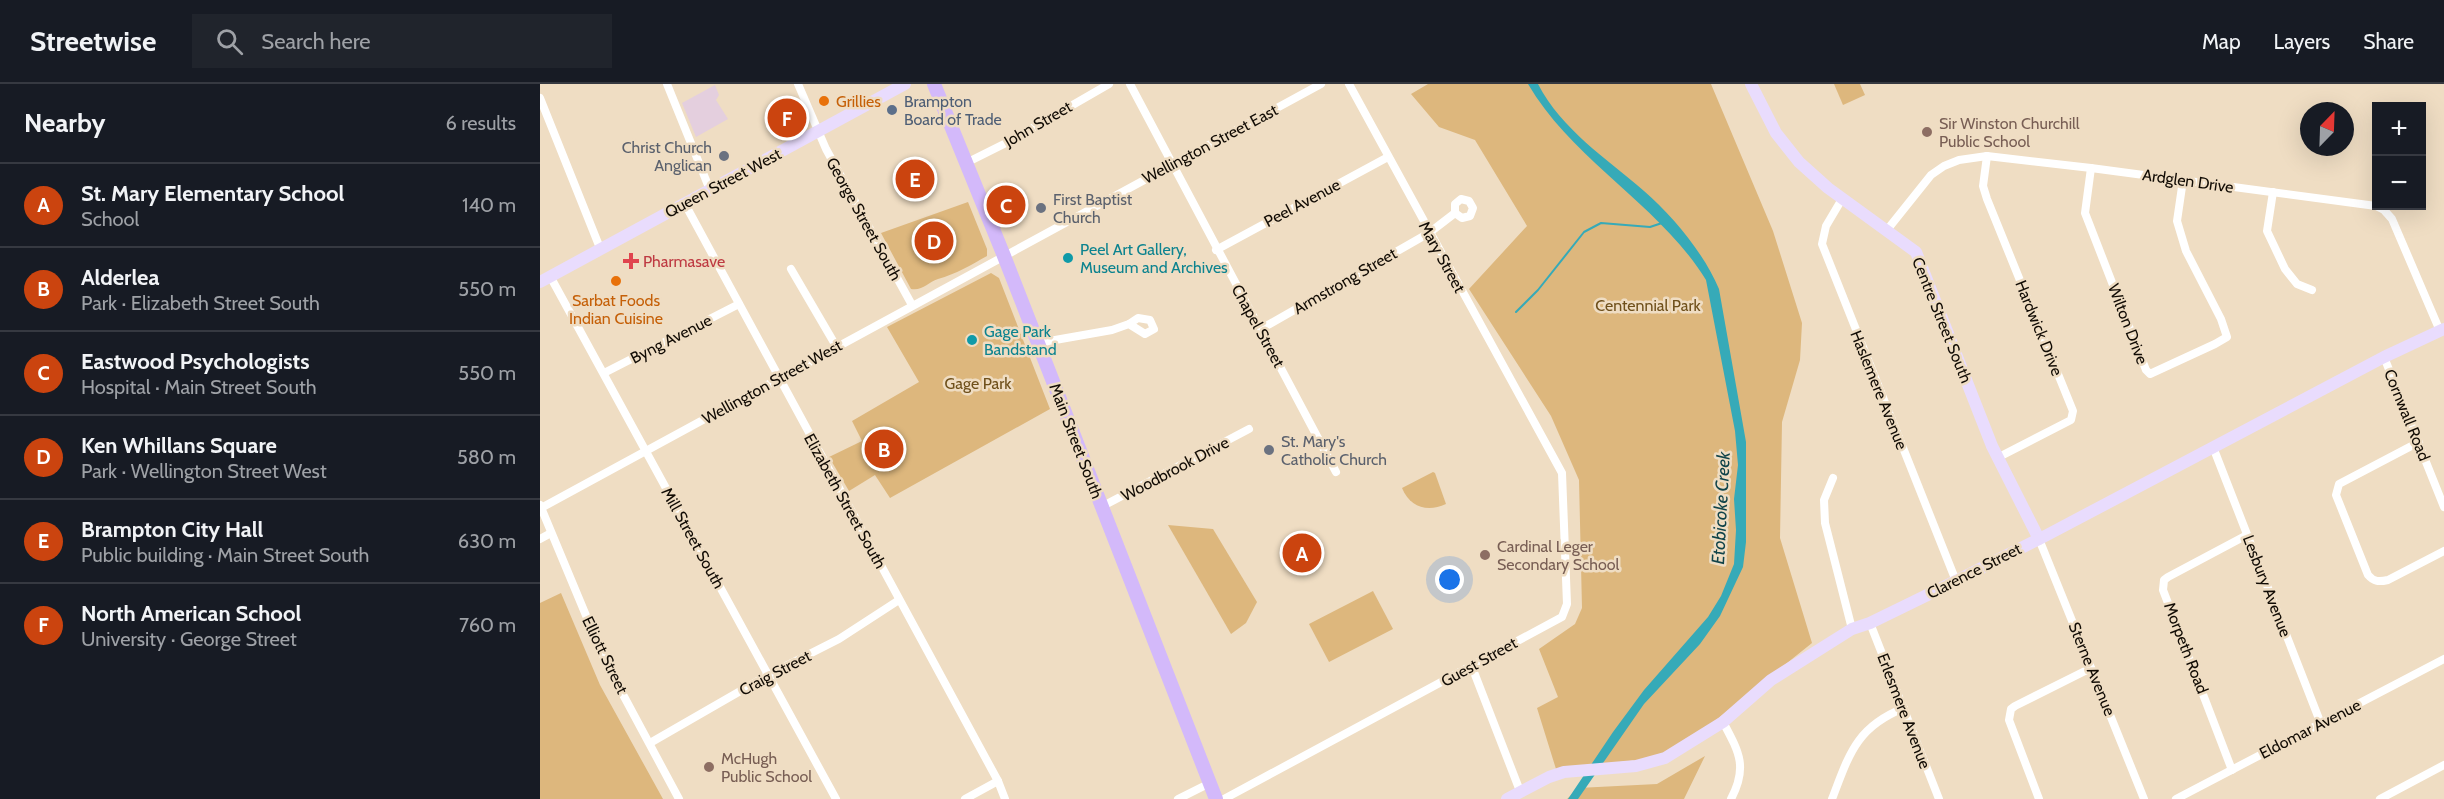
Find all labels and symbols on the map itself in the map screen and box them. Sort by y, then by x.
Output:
place label: Grillies [836,92,881,111]
place label: Brampton Board of Trade [904,92,1002,129]
marker: Grillies [817,94,831,108]
pin: F [768,96,806,141]
street label: John Street [1000,97,1076,151]
street label: Wellington Street East [1139,100,1281,188]
north arrow [2300,102,2354,156]
marker: Brampton Board of Trade [885,103,899,117]
place label: Sir Winston Churchill Public School [1939,114,2080,151]
marker: Sir Winston Churchill Public School [1920,125,1934,139]
place label: Christ Church Anglican [622,138,712,175]
street label: Queen Street West [662,144,785,222]
marker: Christ Church Anglican [717,149,731,163]
street label: George Street South [822,154,906,284]
pin: E [896,156,934,202]
street label: Ardglen Drive [2141,165,2235,197]
street label: Peel Avenue [1261,175,1343,231]
pin: C [986,182,1026,228]
place label: First Baptist Church [1053,190,1133,227]
marker: First Baptist Church [1034,201,1048,215]
pin: D [914,218,954,264]
street label: Mary Street [1415,218,1470,296]
place label: Peel Art Gallery, Museum and Archives [1080,240,1228,277]
street label: Armstrong Street [1290,243,1401,318]
marker: Peel Art Gallery, Museum and Archives [1061,251,1075,265]
place label: Pharmasave [643,252,725,271]
marker: Pharmasave [624,254,638,268]
street label: Centre Street South [1908,254,1976,386]
marker: Sarbat Foods Indian Cuisine [609,274,623,288]
street label: Hardwick Drive [2011,277,2067,379]
street label: Chapel Street [1227,281,1289,371]
street label: Wilton Drive [2104,281,2152,367]
place label: Sarbat Foods Indian Cuisine [569,291,663,328]
park label: Centennial Park [1595,296,1701,315]
street label: Byng Avenue [627,310,715,368]
place label: Gage Park Bandstand [984,322,1057,359]
street label: Haslemere Avenue [1846,328,1912,452]
marker: Gage Park Bandstand [965,333,979,347]
street label: Wellington Street West [699,335,846,428]
street label: Cornwall Road [2380,366,2434,464]
park label: Gage Park [944,374,1012,393]
street label: Main Street South [1045,381,1107,501]
pin: B [864,426,904,472]
street label: Elizabeth Street South [800,430,890,572]
place label: St. Mary's Catholic Church [1281,432,1387,469]
street label: Woodbrook Drive [1118,433,1232,505]
marker: St. Mary's Catholic Church [1262,443,1276,457]
water label: Etobicoke Creek [1707,450,1735,565]
street label: Mill Street South [657,484,729,592]
pin: A [1282,530,1322,576]
street label: Lesbury Avenue [2239,532,2295,640]
place label: Cardinal Leger Secondary School [1497,537,1620,574]
street label: Clarence Street [1924,539,2025,603]
marker: Cardinal Leger Secondary School [1478,548,1492,562]
your location [1435,565,1464,594]
street label: Morpeth Road [2160,600,2212,696]
street label: Elliott Street [578,613,632,697]
street label: Sterne Avenue [2065,619,2119,719]
street label: Guest Street [1438,633,1521,691]
street label: Craig Street [736,646,815,700]
street label: Erlesmere Avenue [1873,651,1935,771]
street label: Eldomar Avenue [2256,695,2364,763]
place label: McHugh Public School [721,749,812,786]
marker: McHugh Public School [702,760,716,774]

